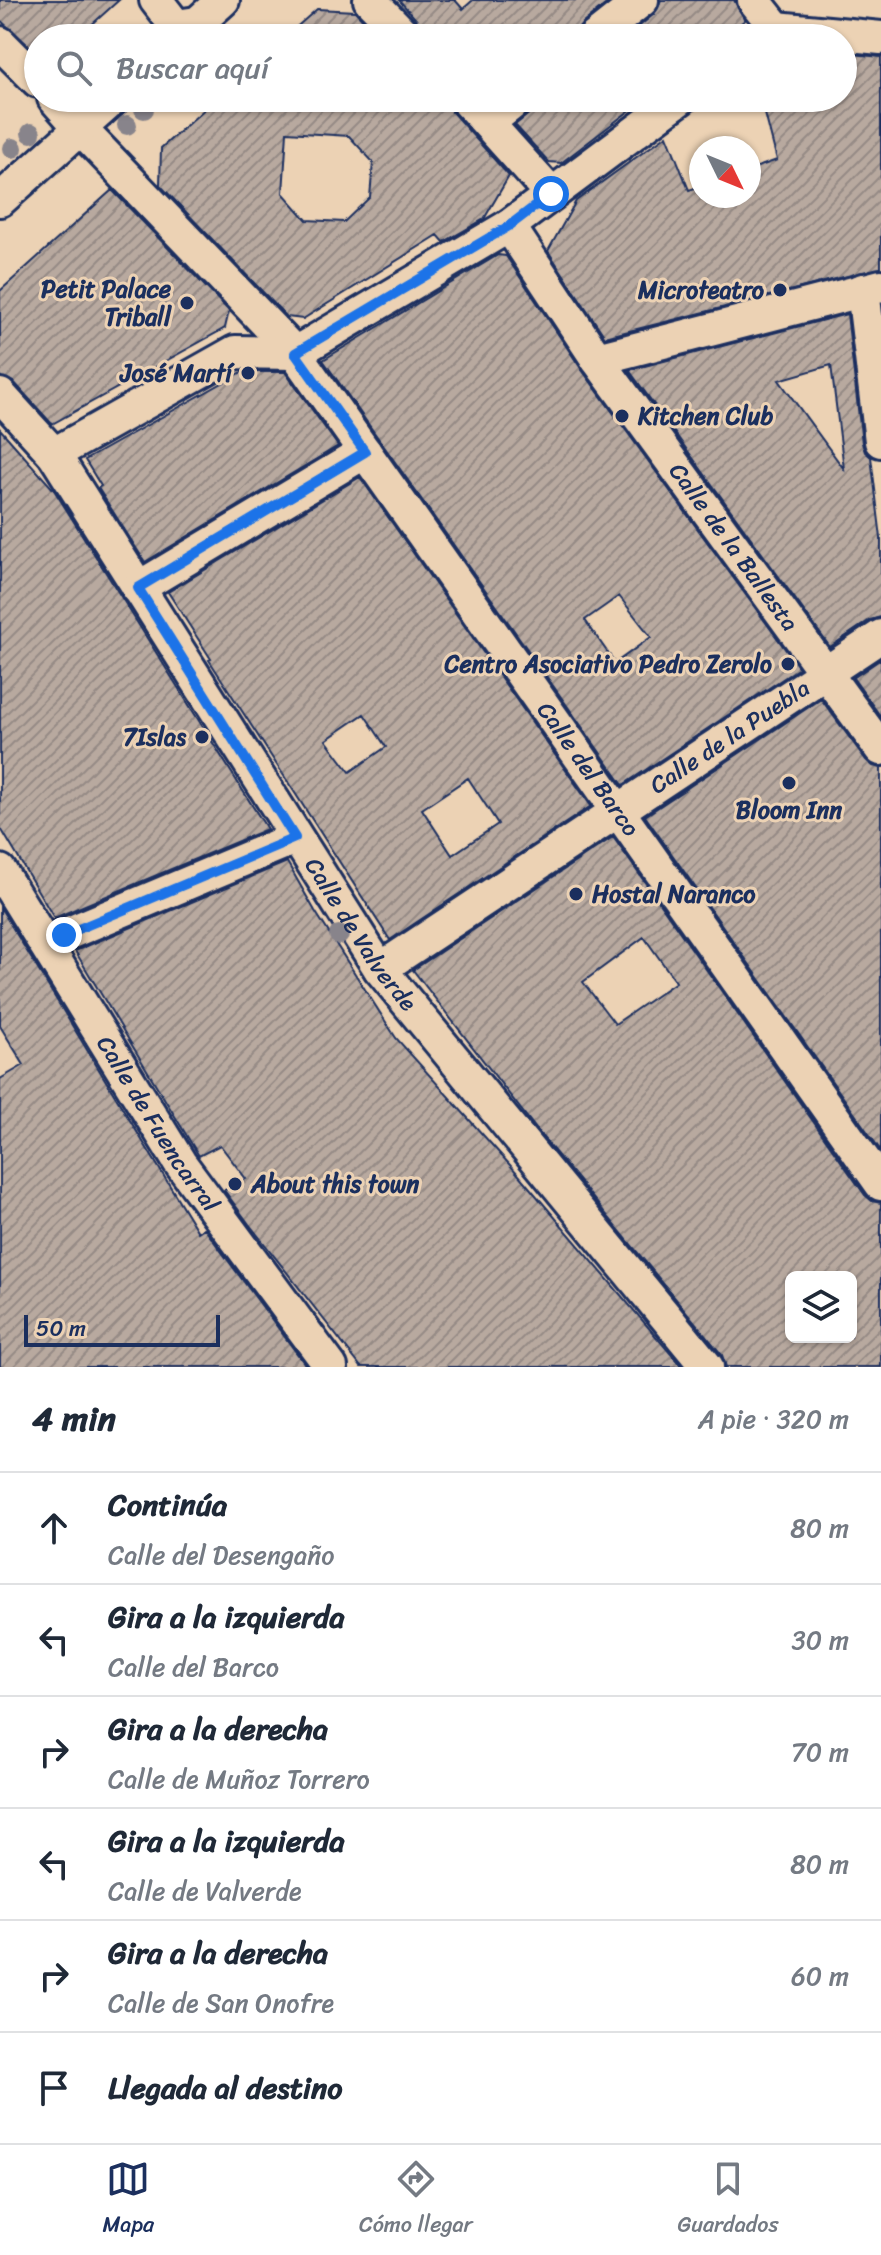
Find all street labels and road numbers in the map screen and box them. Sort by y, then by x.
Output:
street label: Calle de la Ballesta [658,453,810,641]
street label: Calle de la Puebla [641,668,819,805]
street label: Calle del Barco [526,692,651,846]
street label: Calle de Valverde [293,849,428,1021]
street label: Calle de Fuencarral [85,1027,231,1222]

